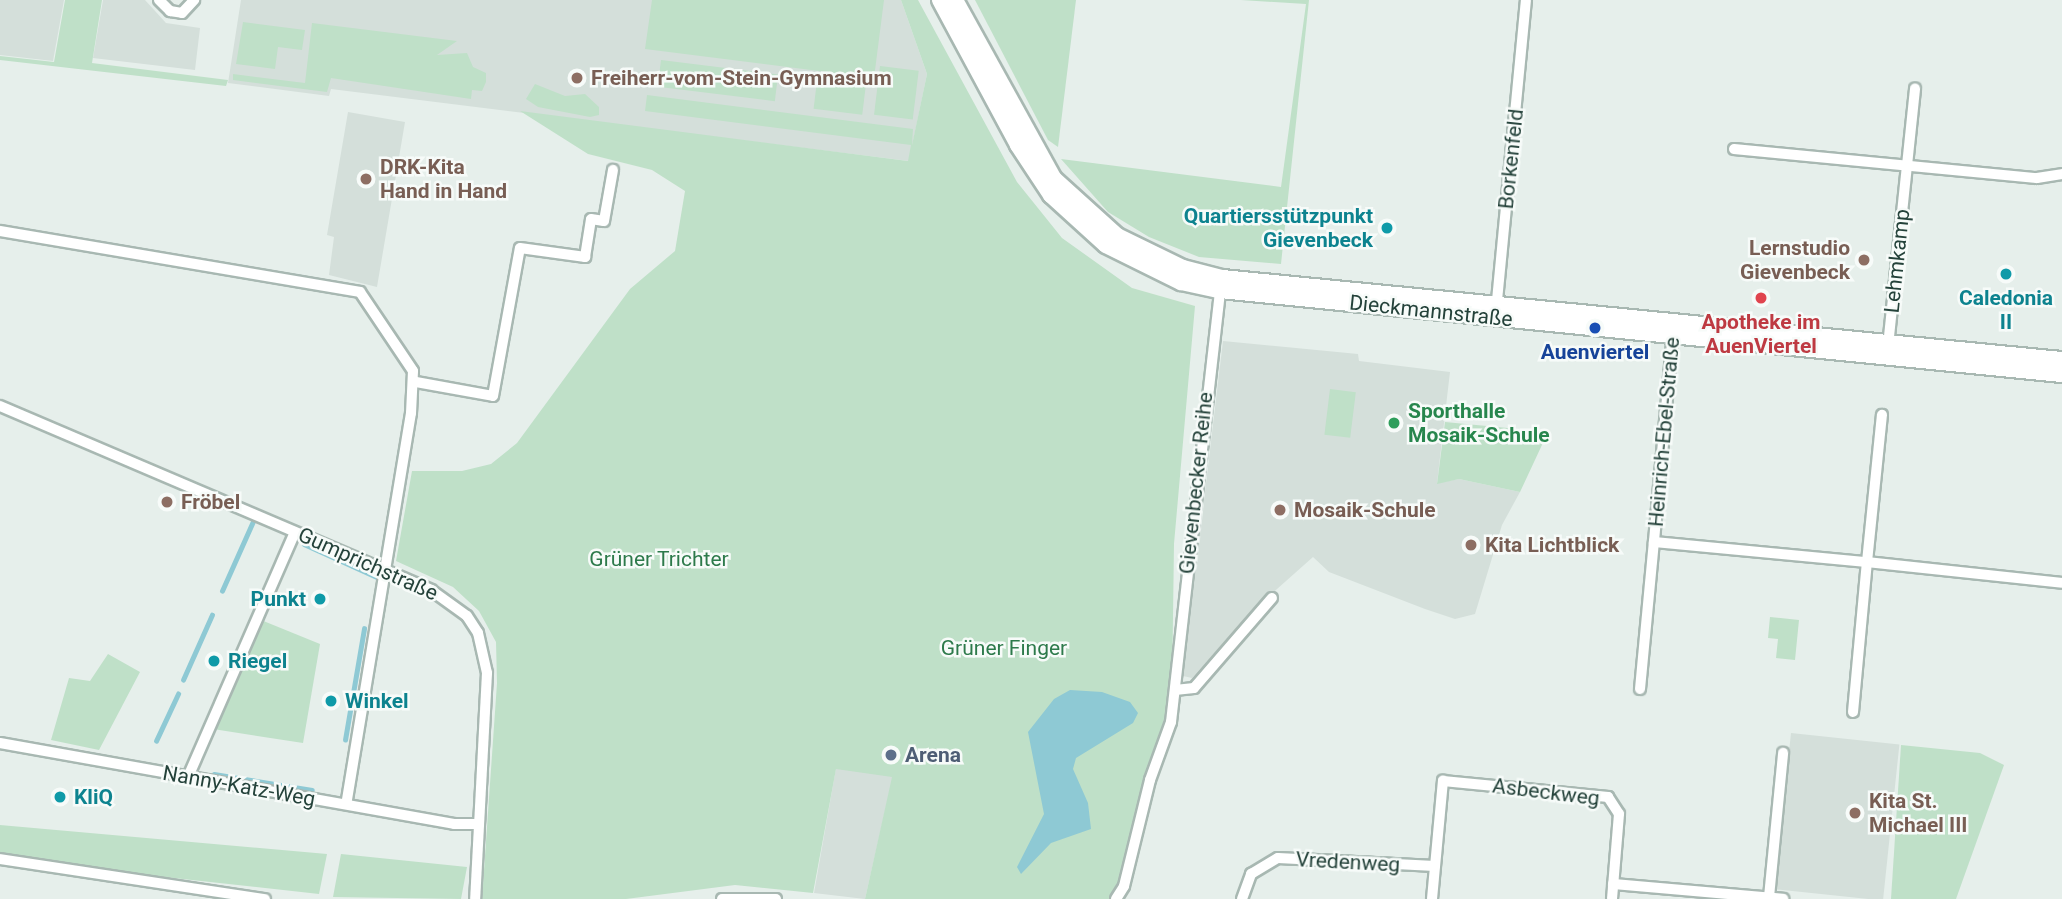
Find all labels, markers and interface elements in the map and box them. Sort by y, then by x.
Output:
place label: Freiherr-vom-Stein-Gymnasium [591,65,892,91]
marker: Freiherr-vom-Stein-Gymnasium [569,70,585,86]
street label: Borkenfeld [1493,108,1529,210]
place label: DRK-Kita Hand in Hand [380,154,507,204]
marker: DRK-Kita Hand in Hand [358,171,374,187]
place label: Quartiersstützpunkt Gievenbeck [1184,203,1373,253]
street label: Lehmkamp [1879,208,1915,314]
marker: Quartiersstützpunkt Gievenbeck [1379,220,1395,236]
place label: Lernstudio Gievenbeck [1740,235,1850,285]
marker: Lernstudio Gievenbeck [1856,252,1872,268]
marker: Caledonia II [1998,266,2014,282]
place label: Caledonia II [1959,285,2053,335]
street label: Dieckmannstraße [1348,290,1514,332]
marker: Apotheke im AuenViertel [1753,290,1769,306]
place label: Apotheke im AuenViertel [1702,309,1820,359]
marker: Auenviertel [1587,320,1603,336]
street label: Heinrich-Ebel-Straße [1643,336,1685,528]
place label: Auenviertel [1541,339,1649,365]
street label: Gievenbecker Reihe [1174,391,1218,575]
place label: Sporthalle Mosaik-Schule [1408,398,1550,448]
marker: Sporthalle Mosaik-Schule [1386,415,1402,431]
place label: Fröbel [181,489,240,515]
marker: Fröbel [159,494,175,510]
place label: Mosaik-Schule [1294,497,1436,523]
marker: Mosaik-Schule [1272,502,1288,518]
street label: Gumprichstraße [294,522,442,606]
place label: Kita Lichtblick [1485,532,1619,558]
marker: Kita Lichtblick [1463,537,1479,553]
park label: Grüner Trichter [589,546,729,572]
place label: Punkt [251,586,306,612]
marker: Punkt [312,591,328,607]
park label: Grüner Finger [941,635,1067,661]
place label: Riegel [228,648,287,674]
marker: Riegel [206,653,222,669]
place label: Winkel [345,688,409,714]
marker: Winkel [323,693,339,709]
place label: Arena [905,742,961,768]
marker: Arena [883,747,899,763]
street label: Nanny-Katz-Weg [161,760,317,812]
street label: Asbeckweg [1491,773,1601,811]
place label: KliQ [74,784,113,810]
place label: Kita St. Michael III [1869,788,1967,838]
marker: KliQ [52,789,68,805]
marker: Kita St. Michael III [1847,805,1863,821]
street label: Vredenweg [1295,847,1401,877]

